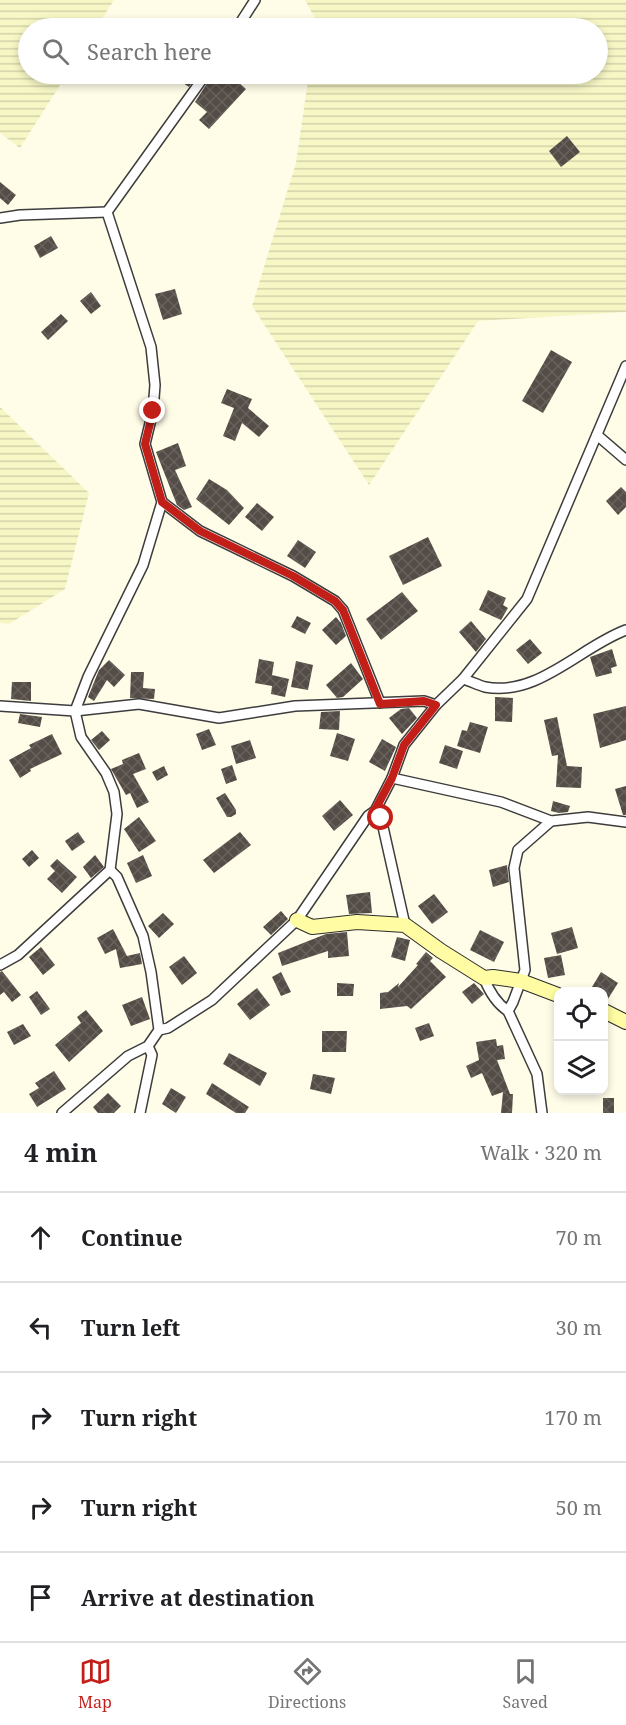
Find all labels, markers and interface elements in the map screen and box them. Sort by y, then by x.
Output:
search box [18,18,608,84]
icon: search [39,35,72,68]
text: Search here [87,36,212,66]
route end [139,397,165,423]
route start [367,804,393,830]
map controls [554,987,608,1095]
button: locate [554,987,608,1041]
button: layers [554,1041,608,1095]
text: 4 min [24,1134,98,1170]
text: Walk · 320 m [480,1139,602,1166]
icon: ahead [24,1221,57,1254]
text: Continue [81,1222,183,1252]
text: 70 m [556,1224,602,1251]
icon: left [24,1311,57,1344]
text: Turn left [81,1312,180,1342]
text: 30 m [556,1314,602,1341]
icon: right [24,1401,57,1434]
text: Turn right [81,1402,197,1432]
text: 170 m [544,1404,602,1431]
icon: right [24,1491,57,1524]
text: Turn right [81,1492,197,1522]
text: 50 m [556,1494,602,1521]
icon: arrive [24,1581,57,1614]
text: Arrive at destination [81,1582,315,1612]
tab: Map [78,1655,112,1713]
tab: Directions [268,1655,346,1713]
tab: Saved [503,1655,548,1713]

